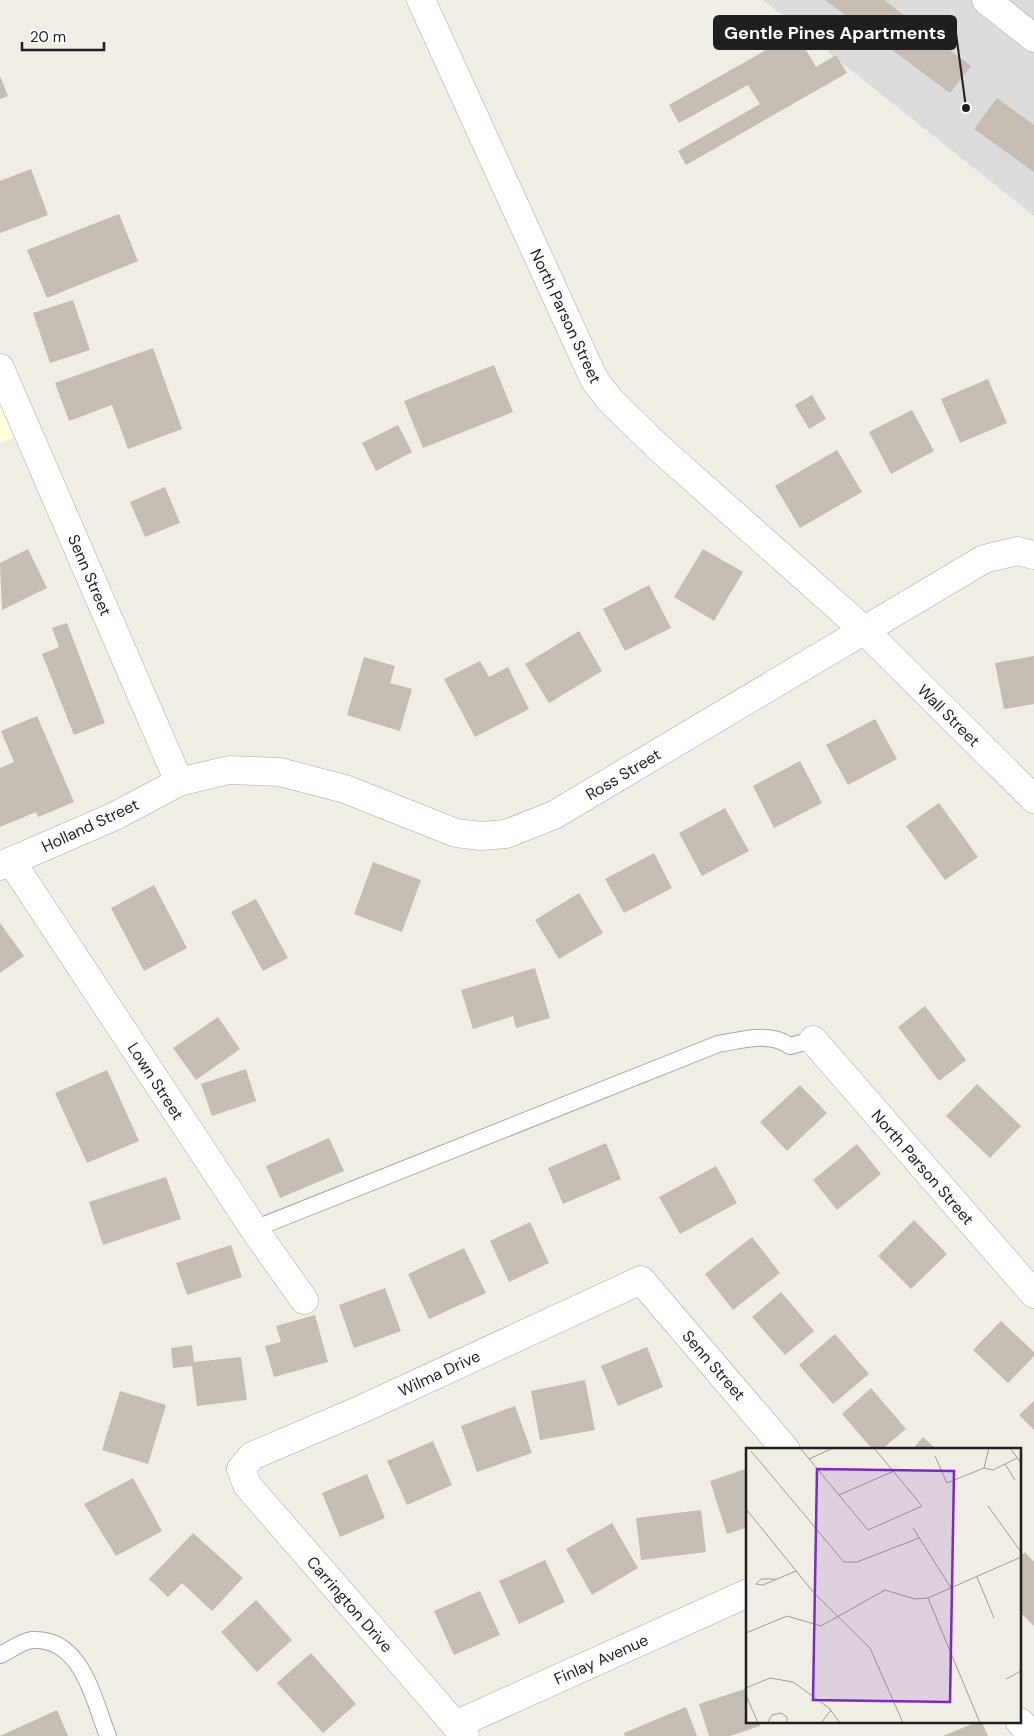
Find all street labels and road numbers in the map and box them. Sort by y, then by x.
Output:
street label: North Parson Street [525,246,606,387]
street label: Senn Street [63,531,116,619]
street label: Wall Street [913,680,984,751]
street label: Ross Street [582,744,665,805]
street label: Holland Street [38,794,142,857]
street label: Lown Street [123,1039,188,1124]
street label: North Parson Street [867,1105,978,1229]
street label: Senn Street [677,1326,750,1405]
street label: Wilma Drive [395,1345,484,1402]
street label: Carrington Drive [302,1552,397,1657]
street label: Finlay Avenue [551,1629,652,1690]

